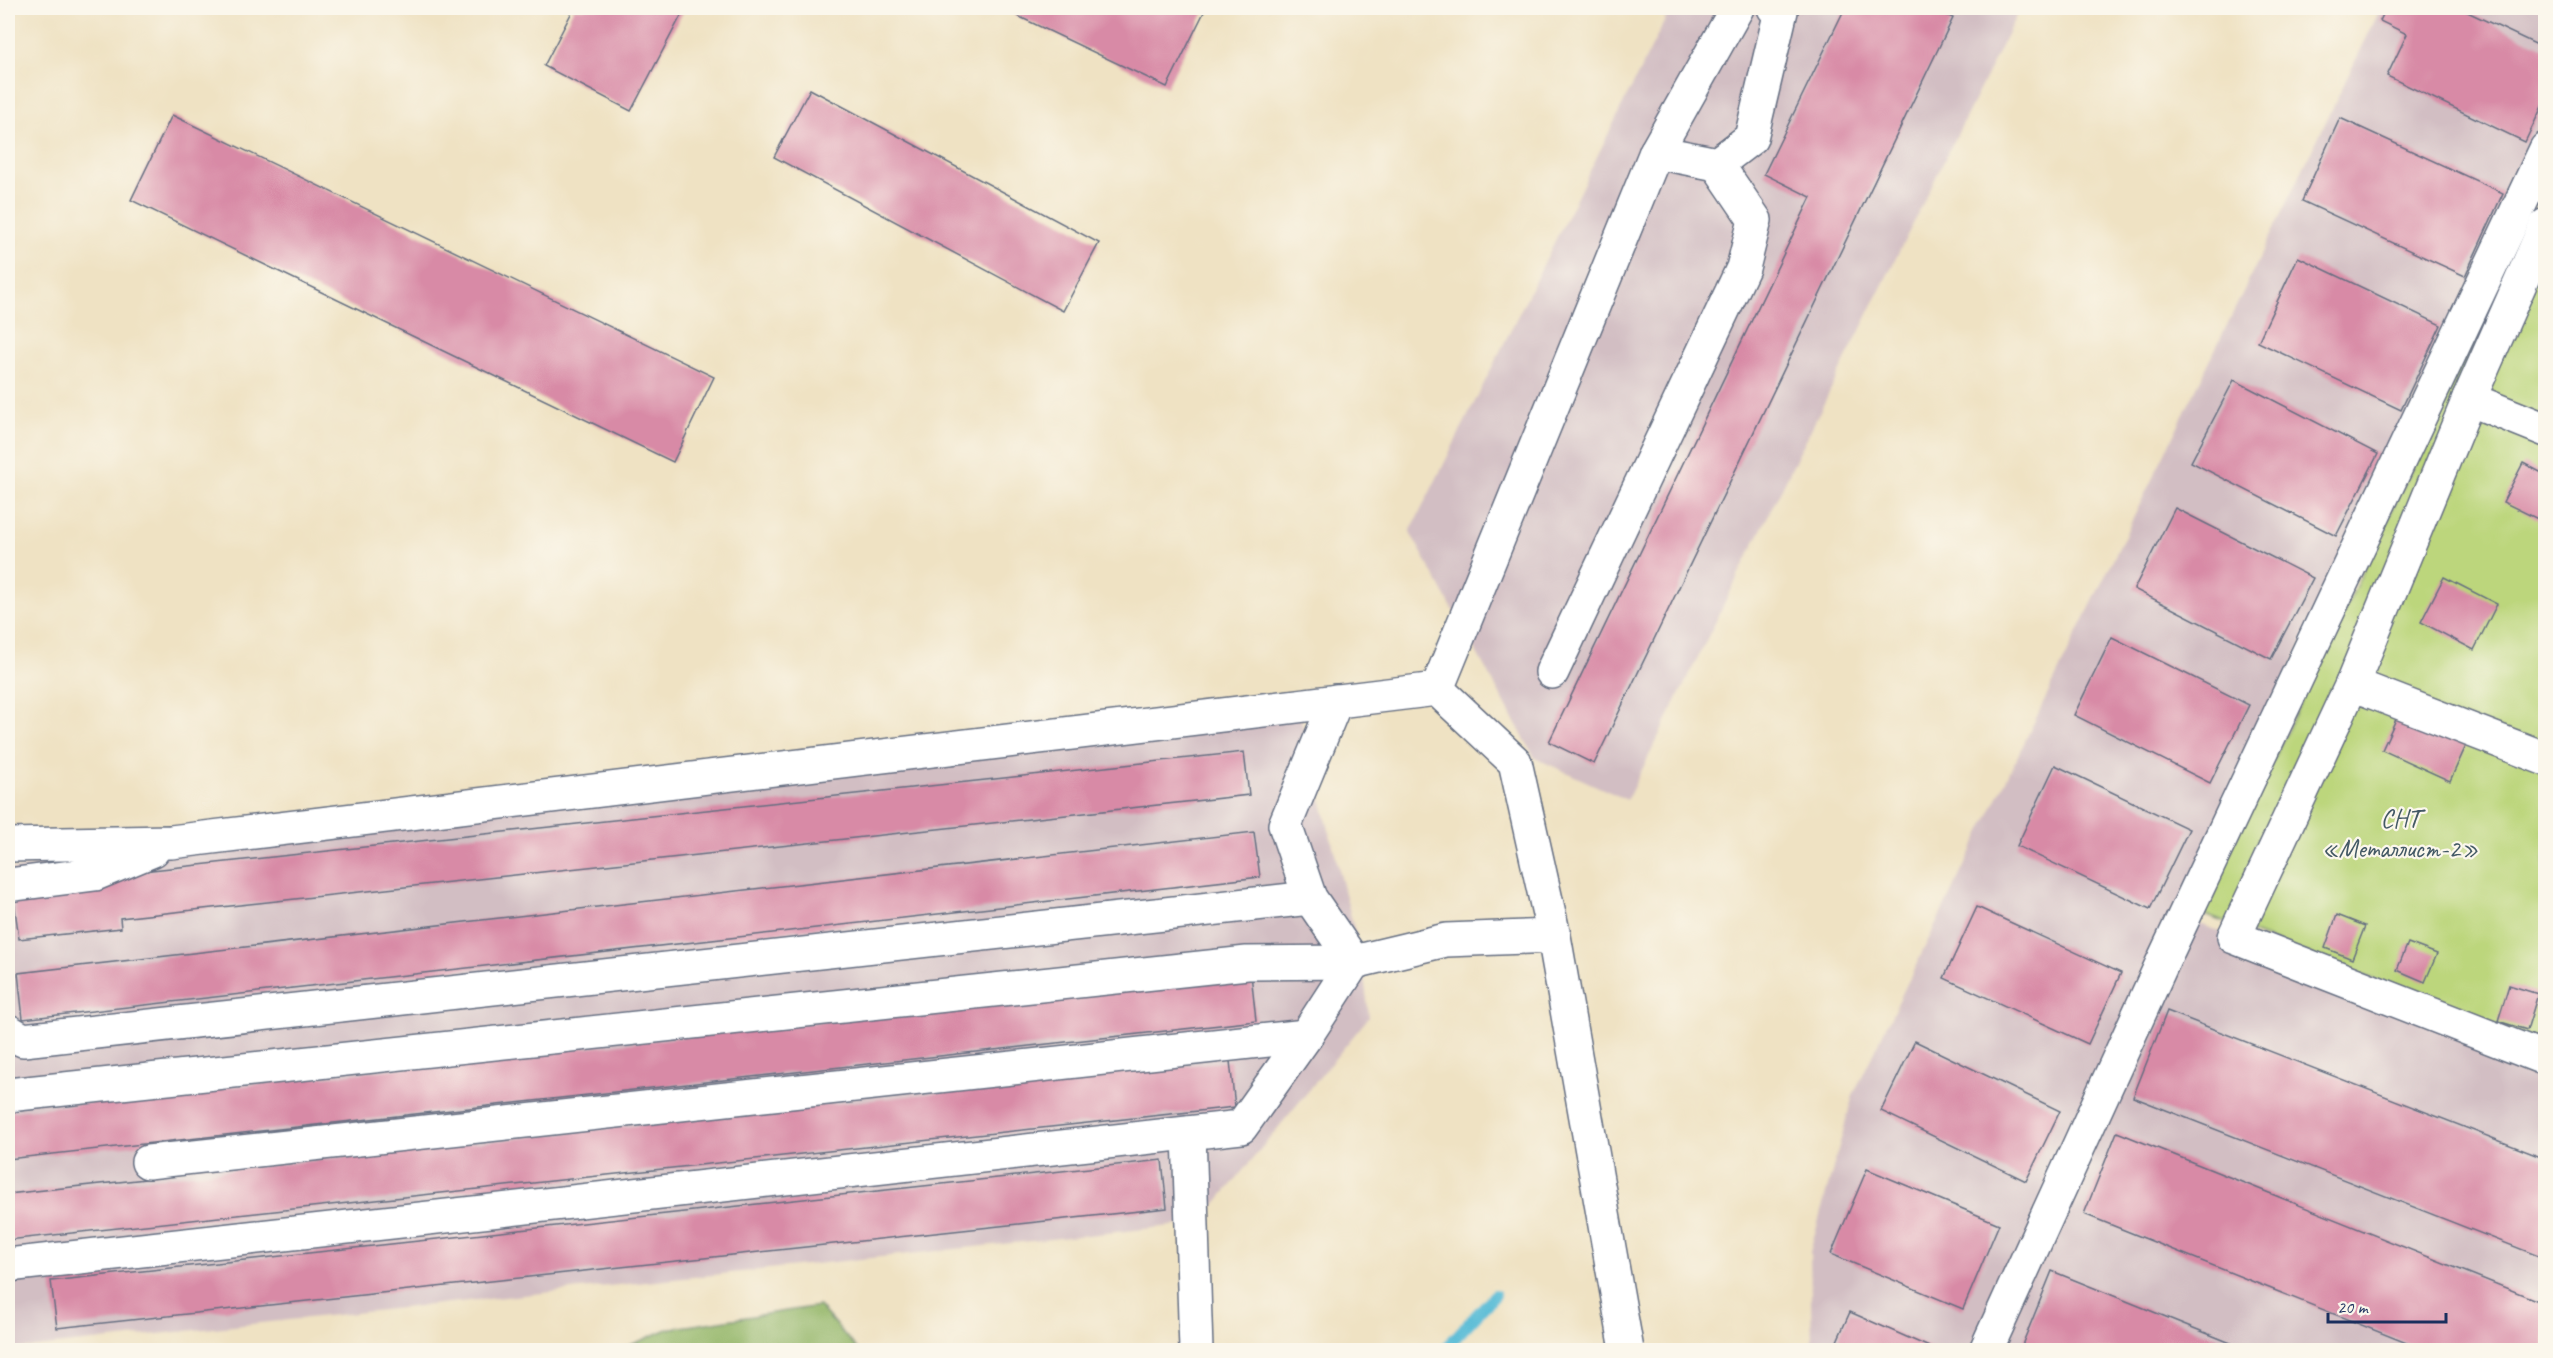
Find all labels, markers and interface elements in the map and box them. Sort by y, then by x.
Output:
park label: СНТ «Металлист-2» [2322,802,2478,865]
scale bar [2328,1286,2446,1324]
text: 20 m [2337,1296,2370,1318]

